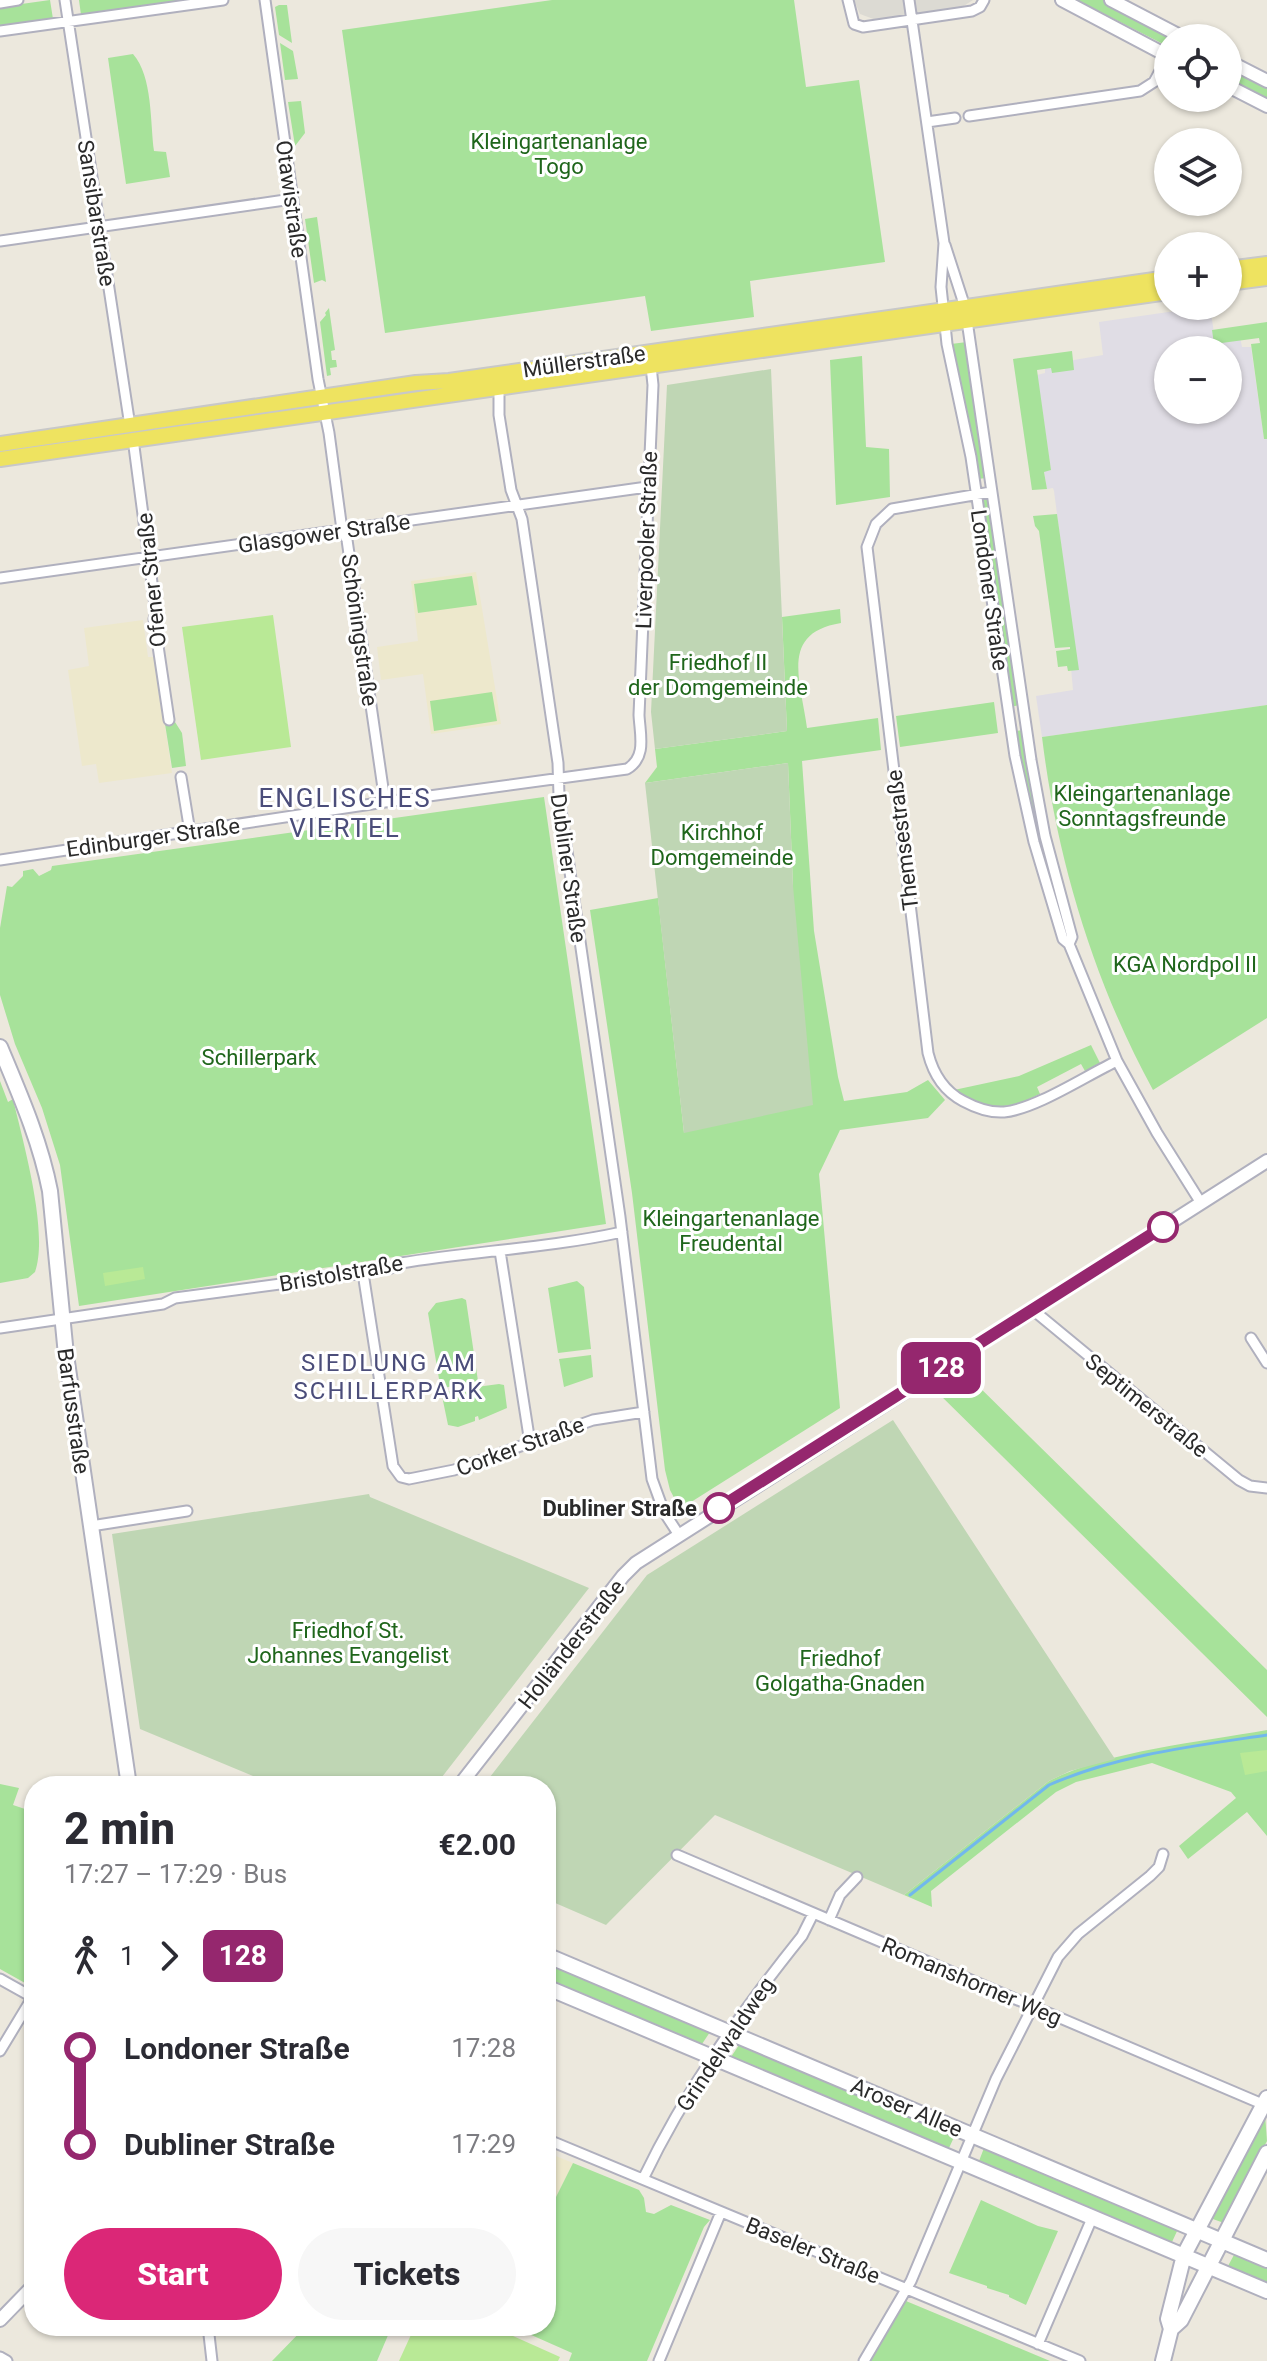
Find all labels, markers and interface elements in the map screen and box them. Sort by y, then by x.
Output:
map controls [1154,24,1242,424]
button: locate [1154,24,1242,112]
button: layers [1154,128,1242,216]
park label: Kleingartenanlage Togo [470,129,648,179]
street label: Sansibarstraße [73,138,120,288]
street label: Otawistraße [271,139,312,259]
button: + [1154,232,1242,320]
button: − [1154,336,1242,424]
street label: Müllerstraße [521,341,647,382]
street label: Liverpooler Straße [631,451,662,630]
street label: Londoner Straße [966,508,1013,672]
street label: Glasgower Straße [236,509,412,558]
street label: Ofener Straße [132,512,171,648]
street label: Schöningstraße [336,552,383,708]
park label: Friedhof II der Domgemeinde [628,650,808,700]
street label: Themsestraße [881,768,924,912]
park label: Kleingartenanlage Sonntagsfreunde [1053,781,1231,831]
district label: ENGLISCHES VIERTEL [258,783,432,843]
street label: Dubliner Straße [546,792,591,944]
street label: Edinburger Straße [65,813,241,862]
park label: Kirchhof Domgemeinde [651,820,793,870]
park label: KGA Nordpol II [1113,952,1257,977]
park label: Schillerpark [202,1045,317,1070]
park label: Kleingartenanlage Freudental [642,1206,820,1256]
unlabelled marker [1148,1212,1178,1242]
street label: Bristolstraße [277,1250,405,1297]
line badge: 128 [895,1342,987,1394]
street label: Barfusstraße [52,1347,95,1476]
street label: Septimerstraße [1080,1348,1213,1462]
district label: SIEDLUNG AM SCHILLERPARK [294,1349,484,1405]
text: 128 [917,1351,965,1384]
street label: Corker Straße [453,1412,587,1481]
marker: Dubliner Straße [704,1493,734,1523]
place label: Dubliner Straße [542,1496,697,1521]
street label: Holländerstraße [513,1575,630,1714]
park label: Friedhof St. Johannes Evangelist [247,1618,449,1668]
park label: Friedhof Golgatha-Gnaden [755,1646,925,1696]
text: 2 min [64,1803,175,1855]
text: €2.00 [438,1827,516,1862]
text: 17:27 – 17:29 · Bus [64,1859,287,1889]
street label: Romanshorner Weg [878,1932,1065,2031]
icon: walk [64,1934,108,1978]
icon: forward [147,1934,191,1978]
text: 128 [219,1939,267,1972]
text: 1 [120,1941,135,1971]
street label: Grindelwaldweg [671,1973,779,2116]
text: Londoner Straße [124,2031,350,2066]
text: 17:28 [451,2033,516,2063]
street label: Aroser Allee [847,2073,966,2142]
text: Dubliner Straße [124,2127,335,2162]
text: 17:29 [451,2129,516,2159]
street label: Baseler Straße [742,2212,884,2289]
button: Start [64,2228,282,2320]
button: Tickets [298,2228,516,2320]

